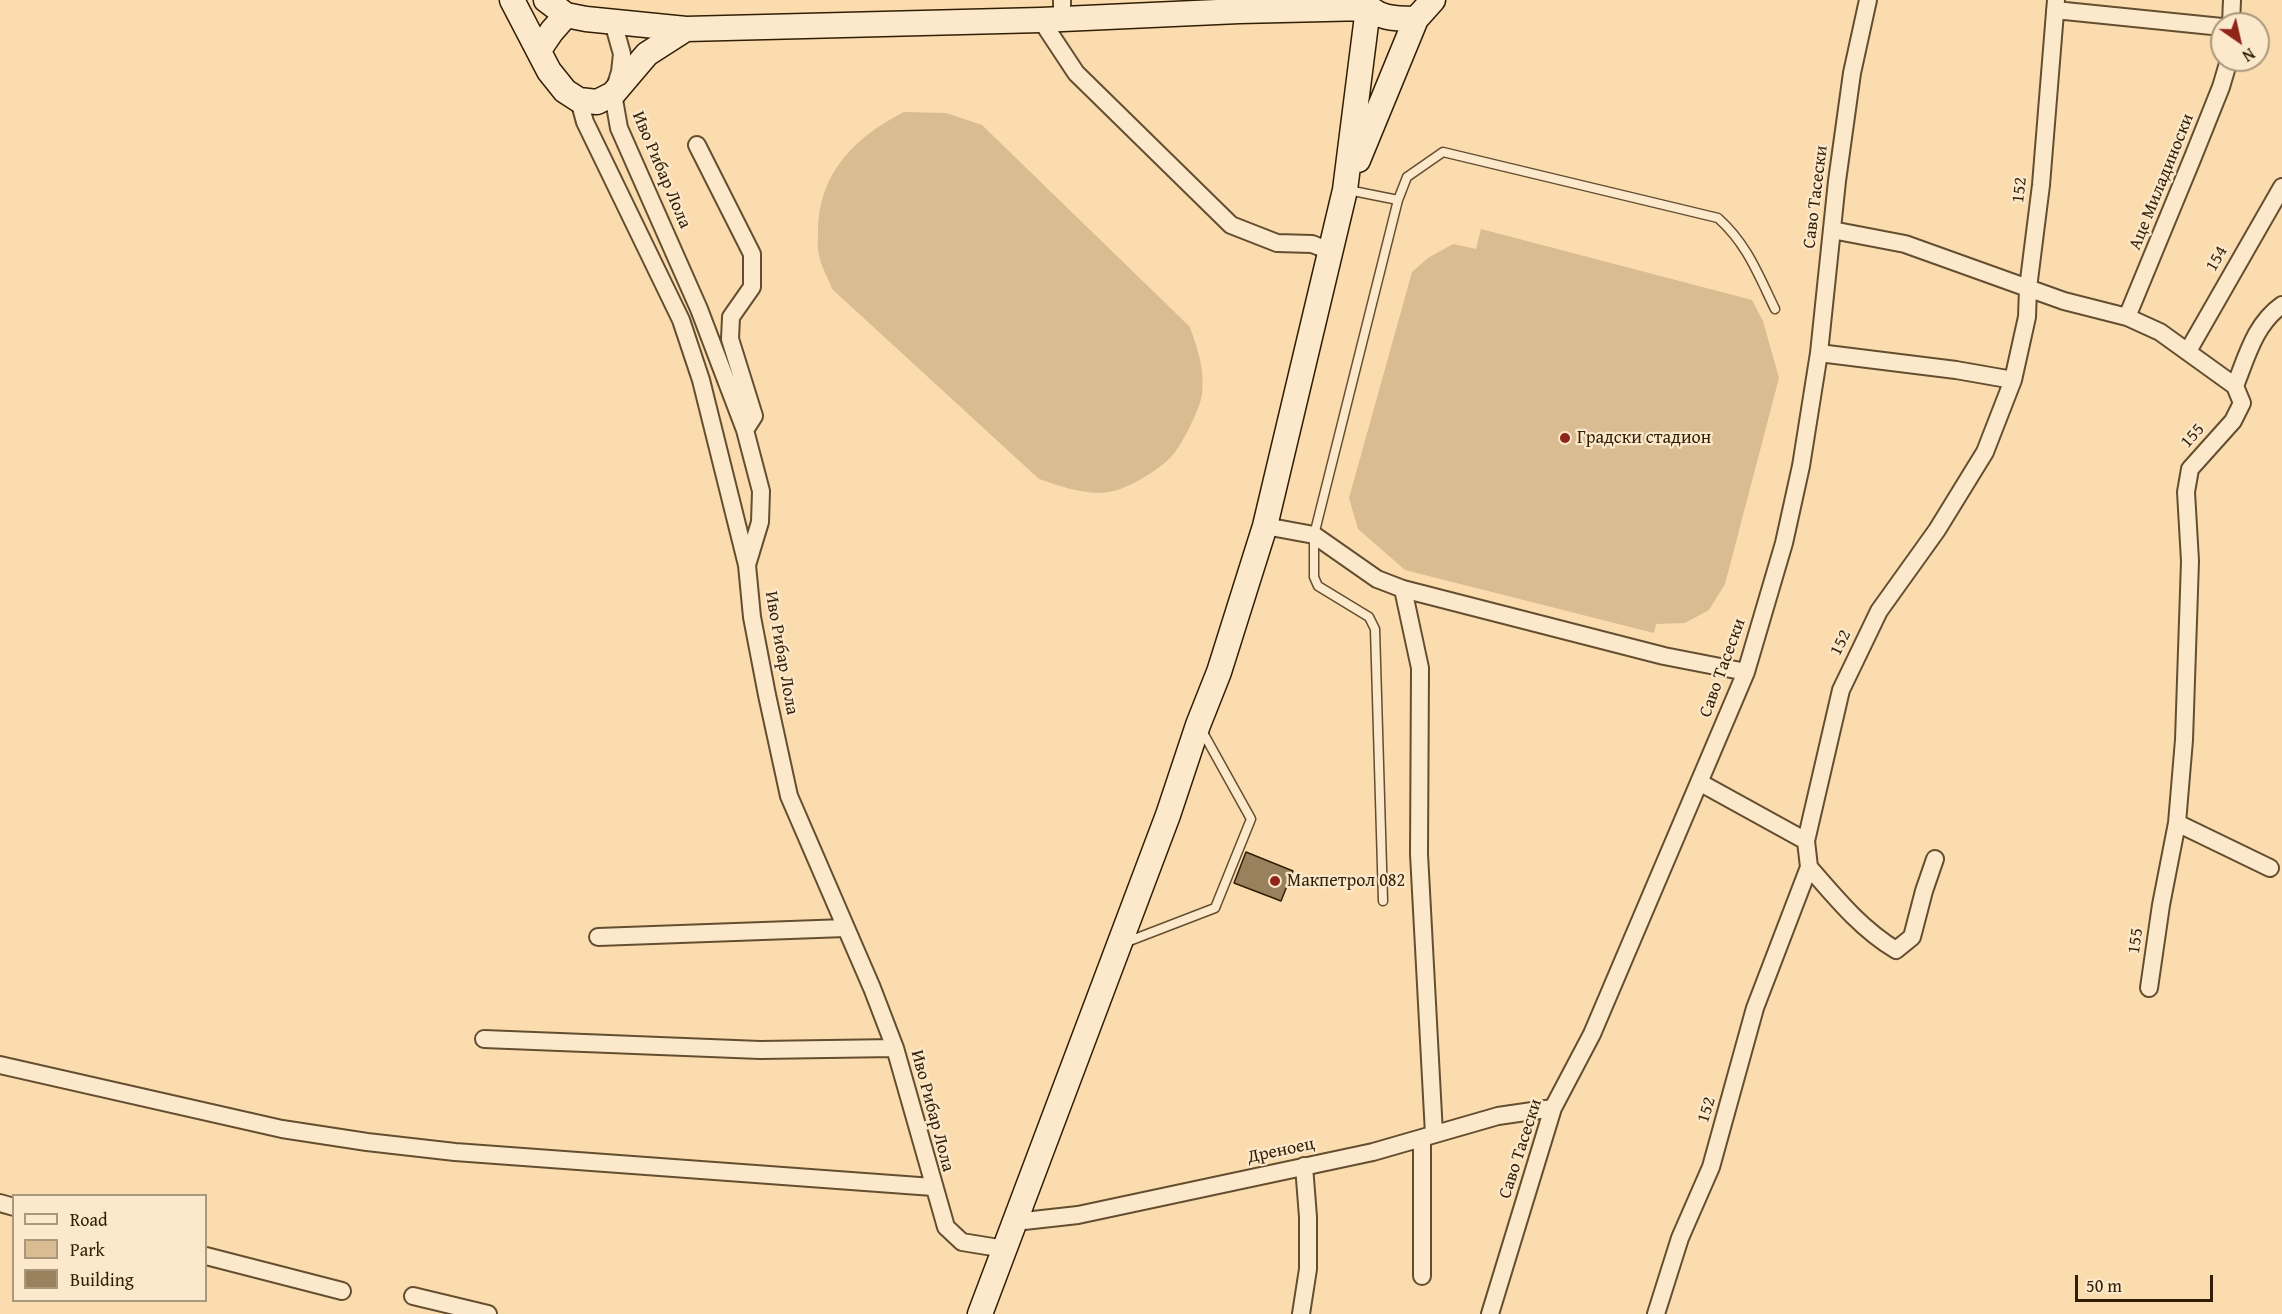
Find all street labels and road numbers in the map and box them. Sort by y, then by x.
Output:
street label: Иво Рибар Лола [627,108,695,232]
street label: Аце Миладиноски [2125,111,2199,253]
street label: Саво Тасески [1799,144,1833,250]
street label: 152 [2008,176,2032,204]
street label: 154 [2201,242,2233,276]
street label: 155 [2176,419,2210,453]
street label: Иво Рибар Лола [760,590,802,716]
street label: Саво Тасески [1695,616,1751,720]
street label: 152 [1826,627,1856,659]
street label: 155 [2123,927,2149,955]
street label: Иво Рибар Лола [905,1048,959,1174]
street label: 152 [1693,1094,1721,1126]
street label: Саво Тасески [1495,1096,1547,1202]
street label: Дреноец [1246,1133,1316,1169]

